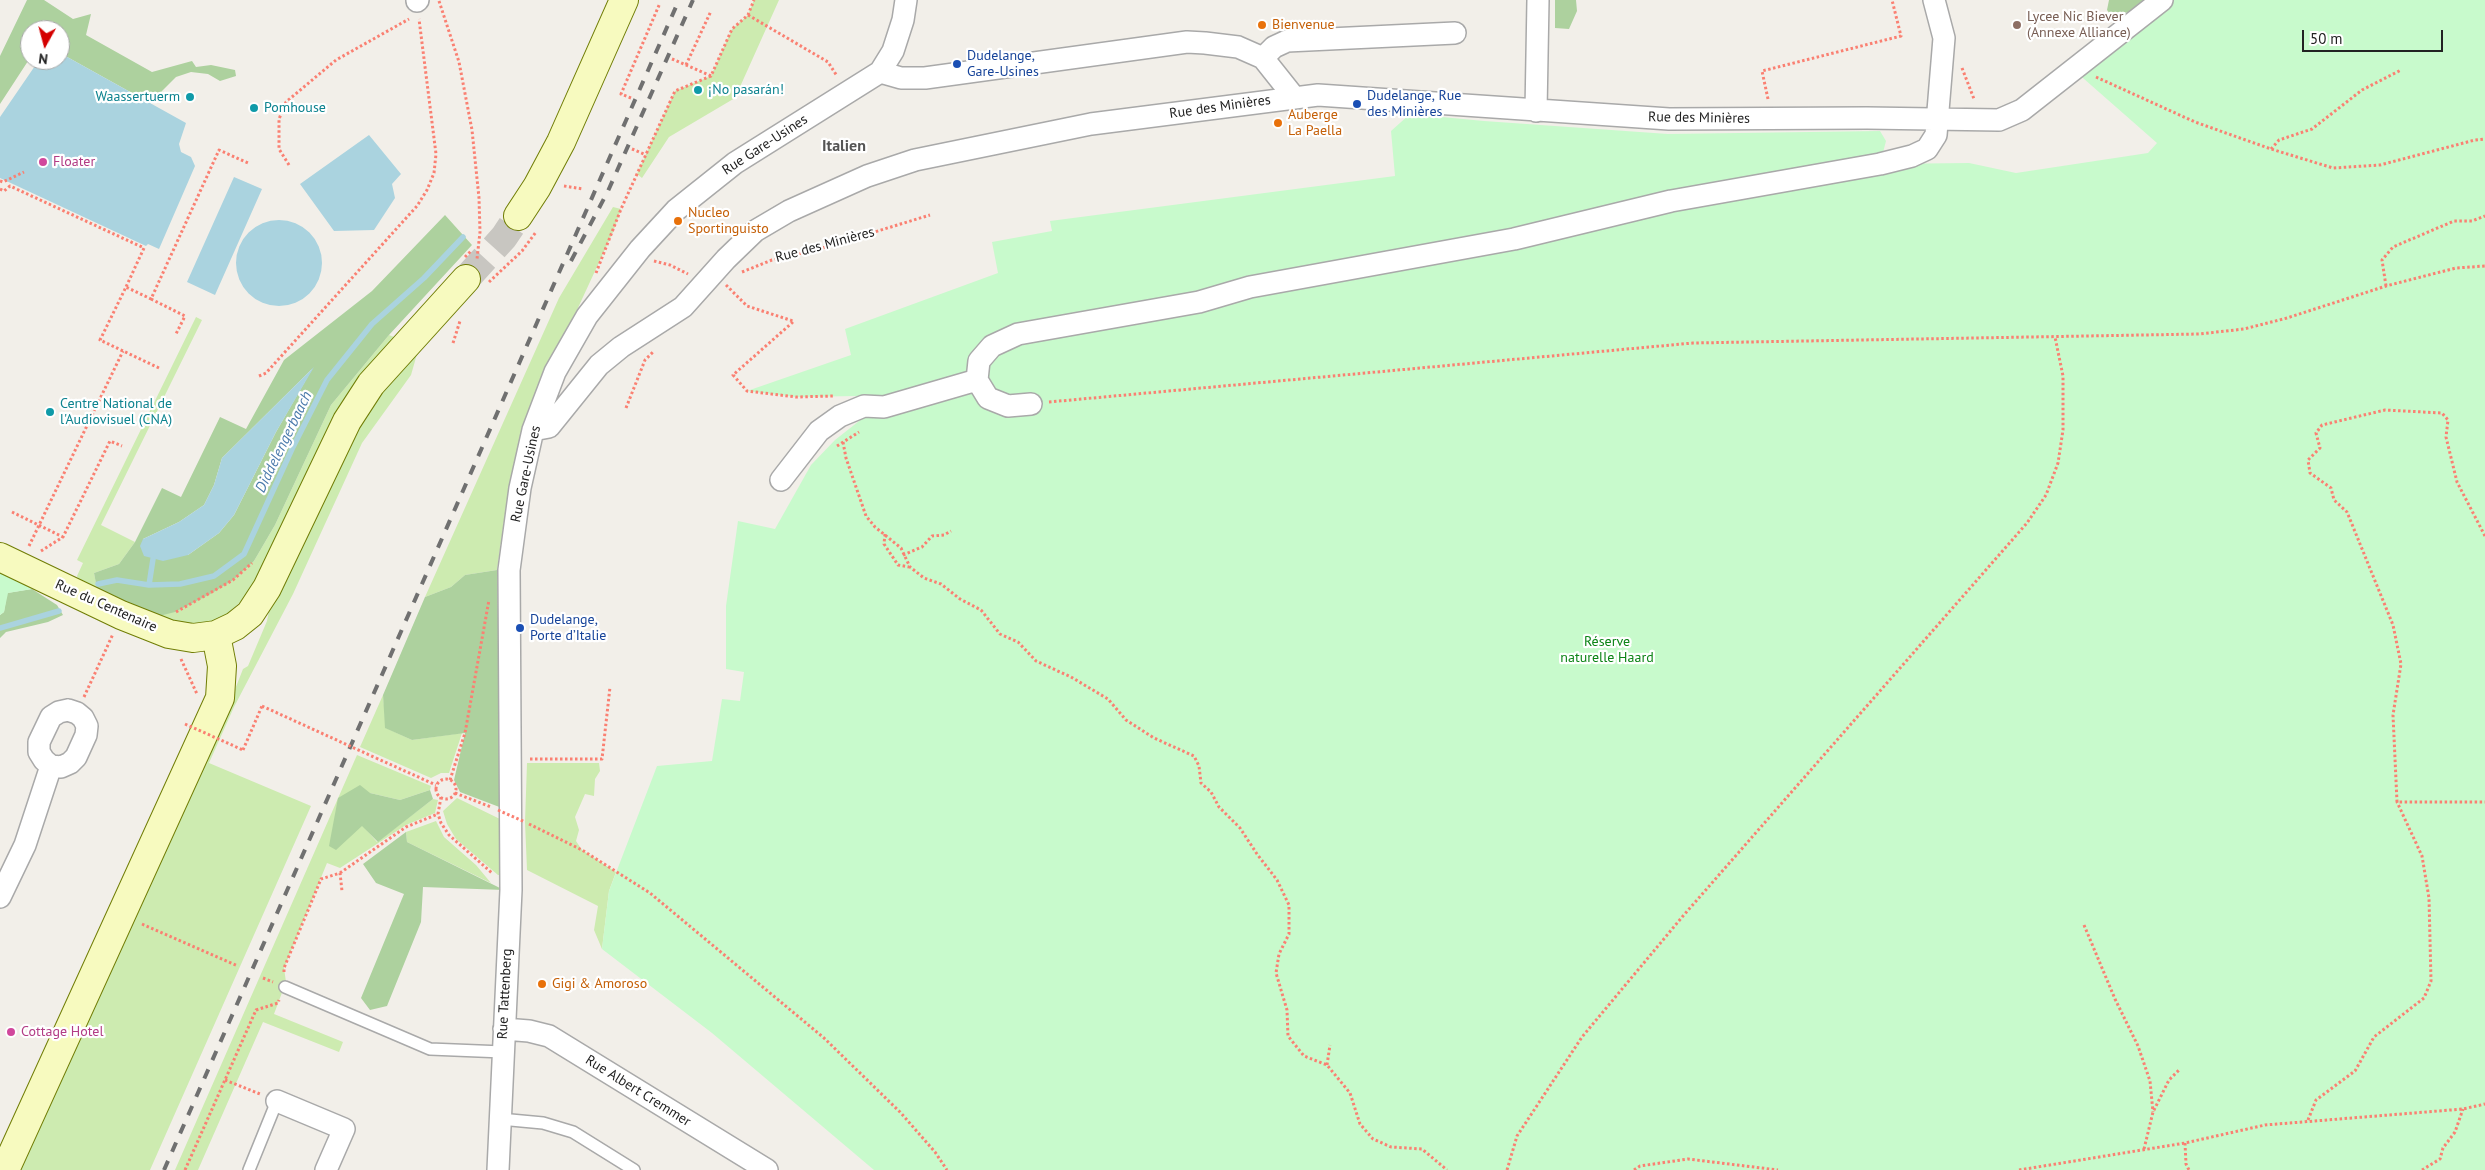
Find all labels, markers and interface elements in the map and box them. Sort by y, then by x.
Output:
place label: Lycee Nic Biever (Annexe Alliance) [2027,9,2131,41]
place label: Bienvenue [1272,17,1335,33]
marker: Bienvenue [1256,19,1268,31]
marker: Lycee Nic Biever (Annexe Alliance) [2011,19,2023,31]
north arrow [20,20,70,70]
scale bar [2305,20,2446,52]
text: 50 m [2310,29,2343,48]
place label: Dudelange, Gare-Usines [967,48,1039,80]
text: N [38,49,49,68]
marker: Dudelange, Gare-Usines [951,58,963,70]
place label: ¡No pasarán! [708,82,784,98]
marker: ¡No pasarán! [692,84,704,96]
place label: Dudelange, Rue des Minières [1367,88,1461,120]
place label: Waassertuerm [95,89,180,105]
marker: Waassertuerm [184,91,196,103]
street label: Rue des Minières [1168,92,1272,122]
marker: Dudelange, Rue des Minières [1351,98,1363,110]
place label: Pomhouse [264,100,326,116]
marker: Pomhouse [248,102,260,114]
place label: Auberge La Paella [1288,107,1342,140]
street label: Rue des Minières [1648,109,1750,127]
street label: Rue Gare-Usines [719,111,811,179]
marker: Auberge La Paella [1272,117,1284,129]
district label: Italien [822,136,866,156]
place label: Floater [53,154,95,170]
marker: Floater [37,156,49,168]
place label: Nucleo Sportinguisto [688,205,769,238]
marker: Nucleo Sportinguisto [672,215,684,227]
street label: Rue des Minières [774,224,876,266]
water label: Diddelengerbaach [252,388,316,496]
place label: Centre National de l'Audiovisuel (CNA) [60,396,172,428]
marker: Centre National de l'Audiovisuel (CNA) [44,406,56,418]
street label: Rue Gare-Usines [508,424,544,524]
street label: Rue du Centenaire [53,576,159,636]
place label: Dudelange, Porte d’Italie [530,612,606,644]
marker: Dudelange, Porte d’Italie [514,622,526,634]
park label: Réserve naturelle Haard [1560,634,1654,666]
street label: Rue Tattenberg [494,948,516,1040]
place label: Gigi & Amoroso [552,976,647,992]
marker: Gigi & Amoroso [536,978,548,990]
place label: Cottage Hotel [21,1024,104,1040]
marker: Cottage Hotel [5,1026,17,1038]
street label: Rue Albert Cremmer [582,1052,694,1130]

